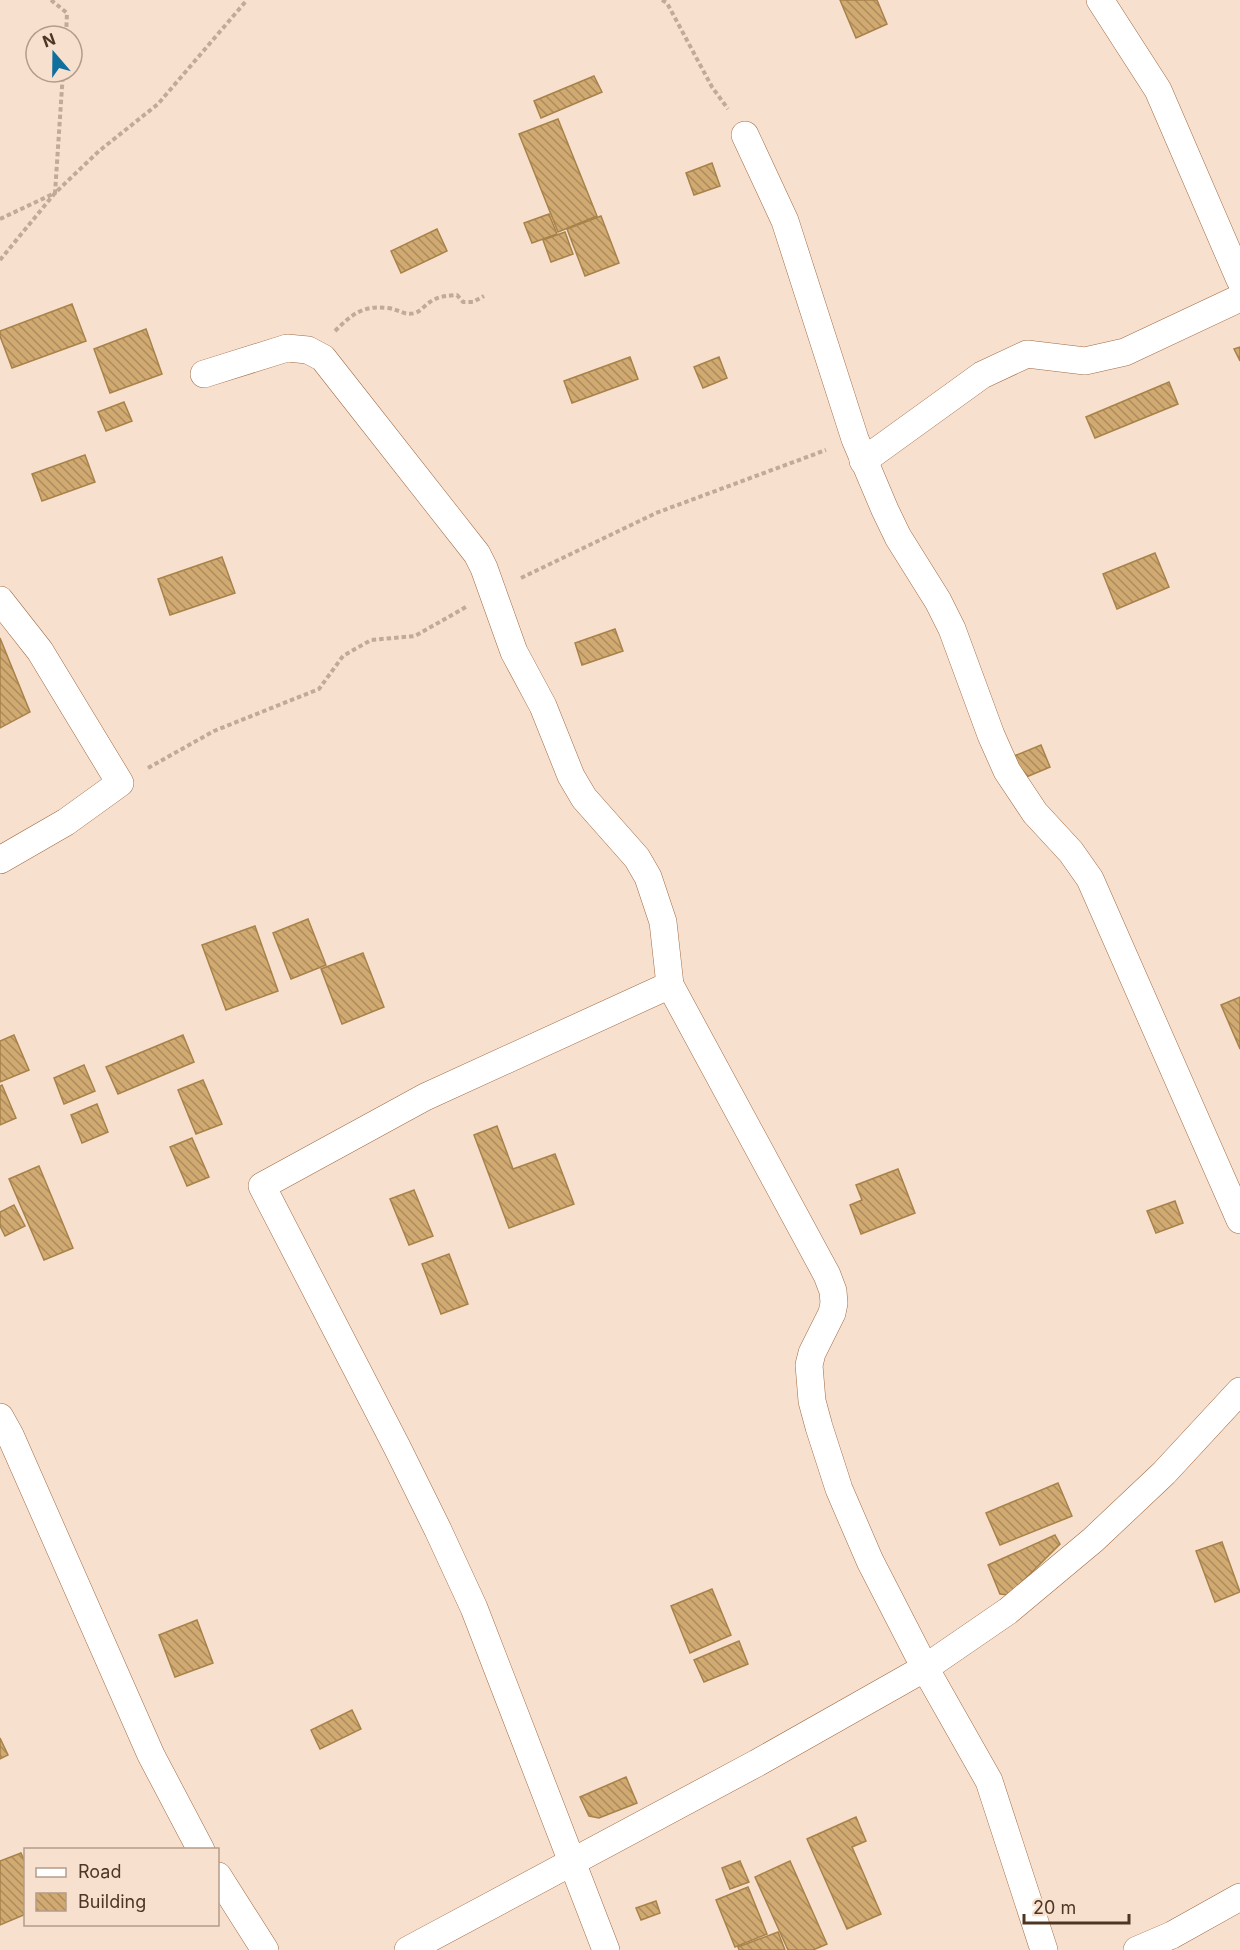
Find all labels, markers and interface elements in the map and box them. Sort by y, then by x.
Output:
north arrow [24,24,84,84]
text: N [40,28,58,51]
legend [24,1848,219,1926]
text: Road [78,1861,121,1882]
scale bar [1024,1887,1129,1925]
text: Building [78,1891,146,1912]
text: 20 m [1033,1897,1076,1918]

